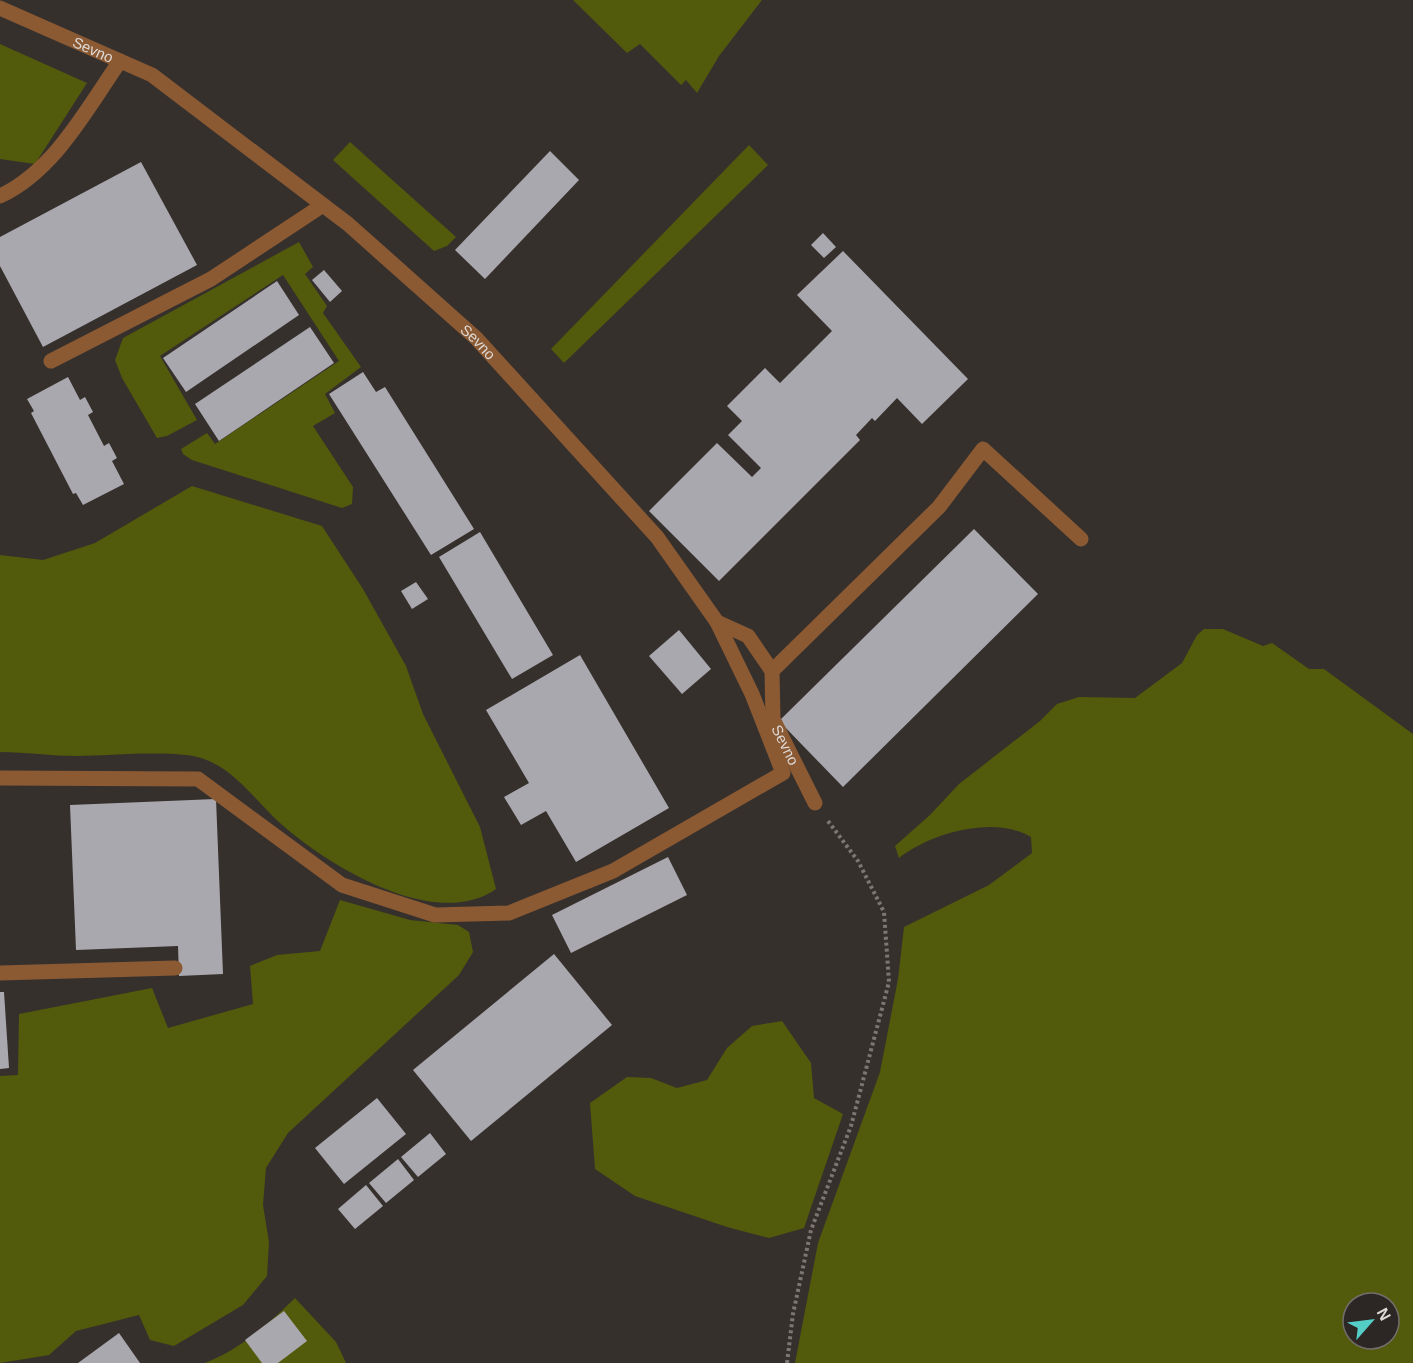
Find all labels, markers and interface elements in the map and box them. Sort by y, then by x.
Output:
street label: Sevno [70,33,116,65]
street label: Sevno [458,320,499,363]
street label: Sevno [769,722,803,768]
north arrow [1341,1291,1401,1351]
text: N [1374,1305,1394,1323]

